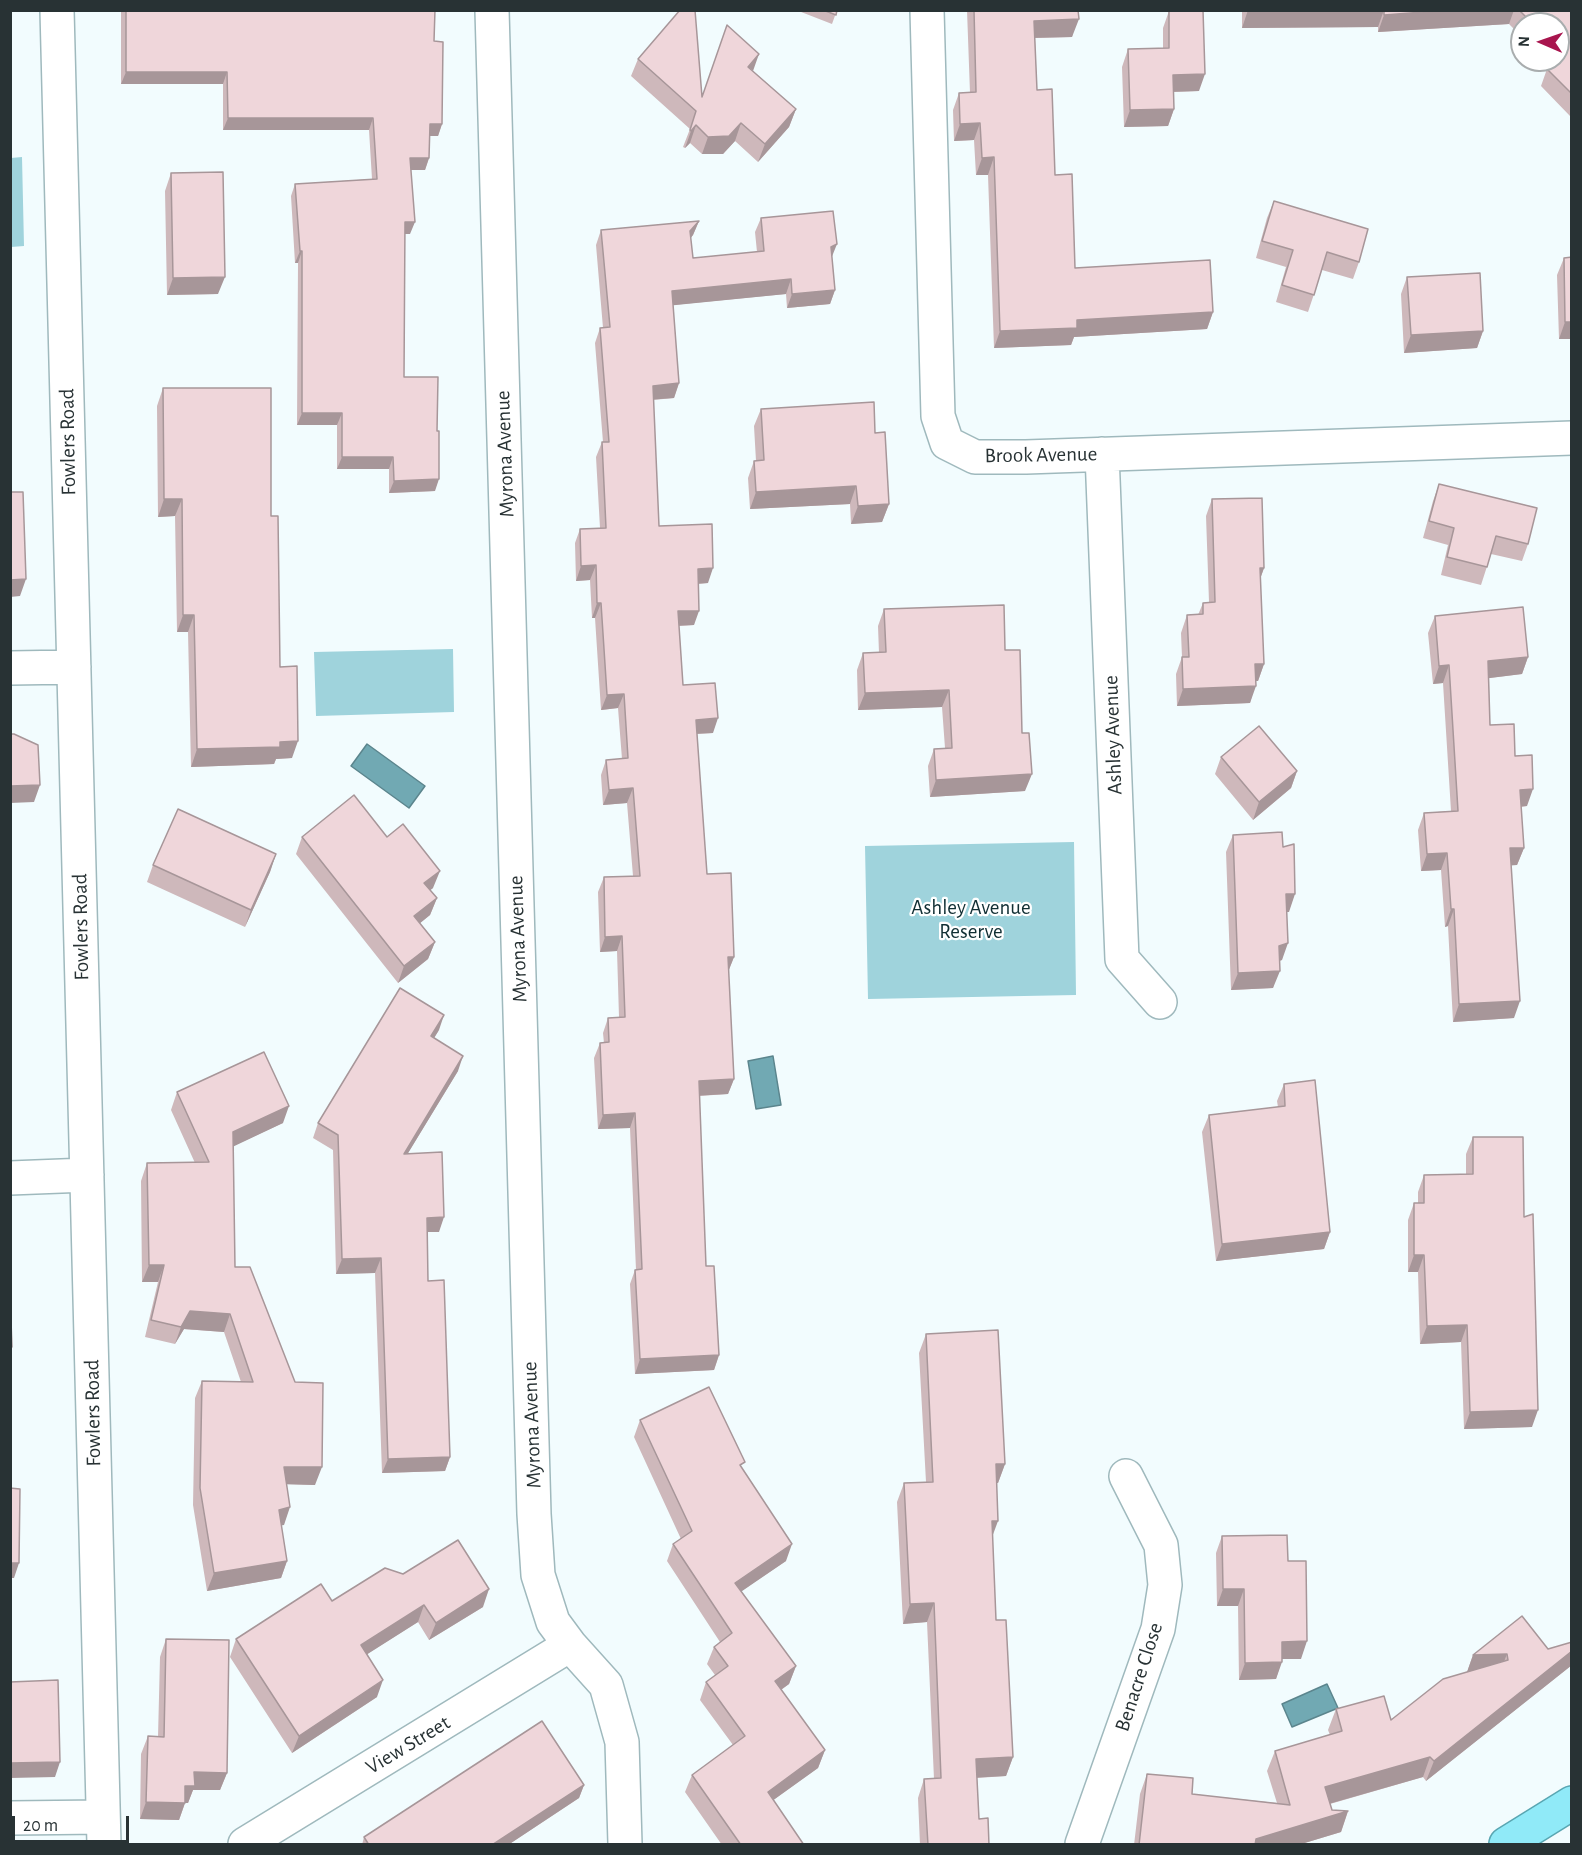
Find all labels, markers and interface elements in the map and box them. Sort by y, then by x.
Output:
north arrow [1510,12,1570,72]
text: N [1516,36,1532,47]
street label: Fowlers Road [54,388,82,496]
street label: Myrona Avenue [490,390,520,518]
street label: Brook Avenue [984,441,1098,469]
street label: Ashley Avenue [1098,675,1128,795]
street label: Fowlers Road [67,873,95,981]
street label: Myrona Avenue [503,875,533,1003]
park label: Ashley Avenue Reserve [911,895,1031,945]
street label: Fowlers Road [79,1359,107,1467]
street label: Myrona Avenue [517,1361,547,1489]
street label: Benacre Close [1110,1619,1168,1735]
street label: View Street [361,1710,455,1780]
scale bar [15,1804,132,1842]
text: 20 m [23,1817,58,1835]

